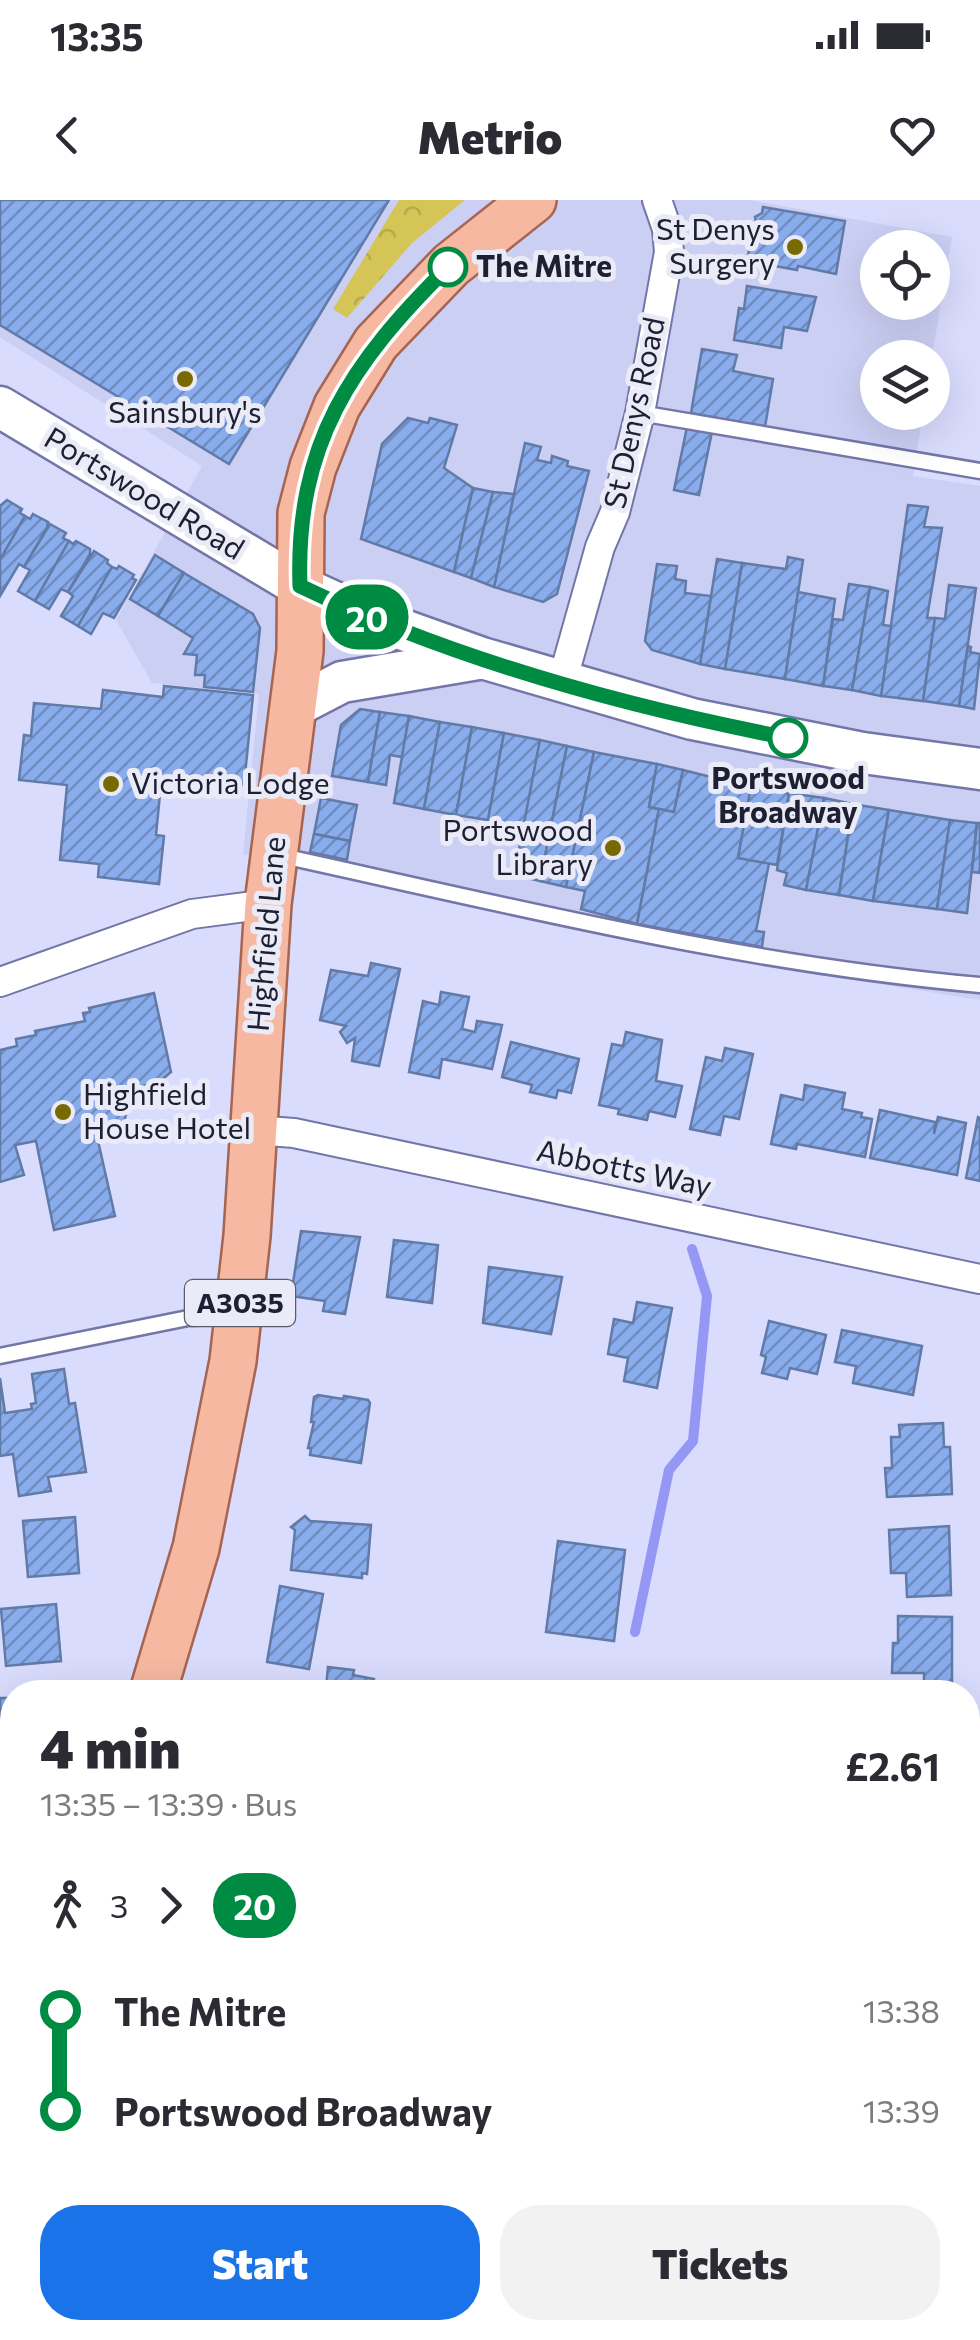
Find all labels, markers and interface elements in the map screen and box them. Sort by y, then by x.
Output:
text: 13:35 [50,12,144,59]
icon: back [40,108,95,163]
text: Metrio [418,108,562,163]
icon: heart [885,108,940,163]
place label: St Denys Surgery [656,209,775,280]
map controls [860,230,950,430]
button: locate [860,230,950,320]
marker: St Denys Surgery [784,236,806,258]
place label: The Mitre [476,246,612,283]
marker: The Mitre [429,248,467,286]
street label: St Denys Road [594,313,671,512]
button: layers [860,340,950,430]
marker: Sainsbury's [174,368,196,390]
place label: Sainsbury's [108,392,262,429]
street label: Portswood Road [39,418,252,566]
line badge: 20 [322,584,412,650]
text: 20 [346,596,388,639]
marker: Portswood Broadway [769,719,807,757]
place label: Portswood Broadway [711,758,865,829]
place label: Victoria Lodge [131,763,330,800]
marker: Victoria Lodge [100,773,122,795]
place label: Portswood Library [442,810,593,881]
street label: Highfield Lane [238,835,291,1033]
marker: Portswood Library [602,837,624,859]
place label: Highfield House Hotel [83,1074,251,1145]
marker: Highfield House Hotel [52,1101,74,1123]
street label: Abbotts Way [534,1130,715,1203]
road number: A3035 [185,1280,295,1326]
text: 4 min [40,1712,181,1779]
text: £2.61 [845,1742,940,1789]
text: 13:35 – 13:39 · Bus [40,1783,297,1823]
icon: walk [40,1878,95,1933]
icon: forward [143,1878,198,1933]
text: 20 [233,1884,276,1927]
text: 3 [110,1885,128,1925]
text: The Mitre [114,1987,286,2034]
text: 13:38 [863,1990,940,2030]
text: Portswood Broadway [114,2087,492,2134]
text: 13:39 [863,2090,940,2130]
button: Start [40,2205,480,2320]
button: Tickets [500,2205,940,2320]

